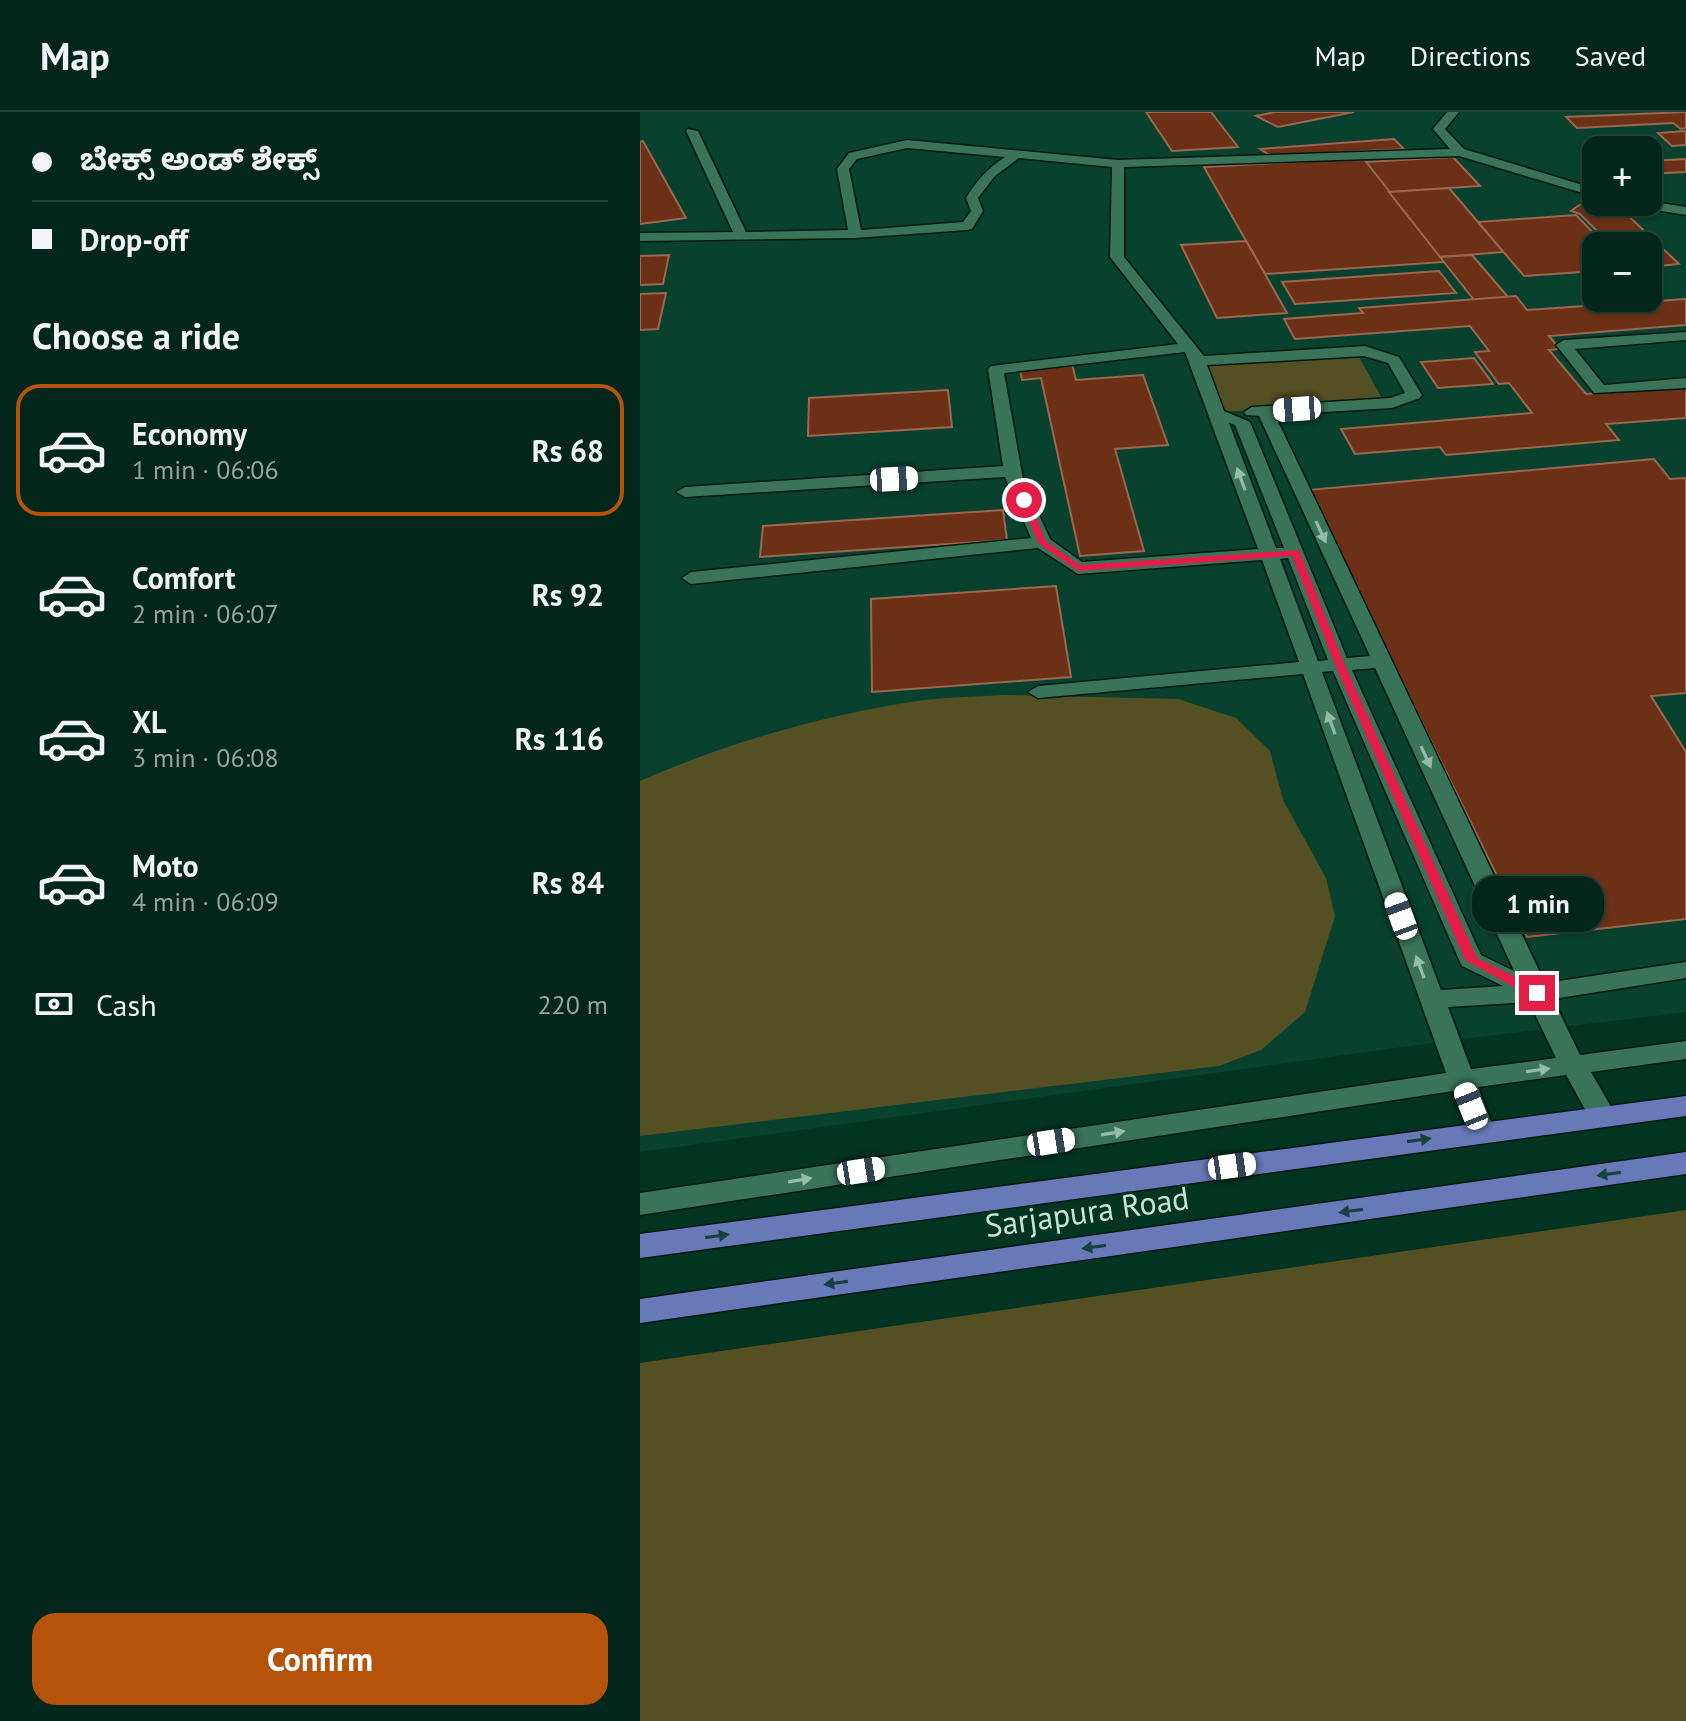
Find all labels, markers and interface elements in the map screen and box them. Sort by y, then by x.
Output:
text: Map [40,31,110,80]
text: Map [1315,37,1366,74]
text: Directions [1410,37,1531,74]
text: Saved [1575,37,1646,74]
map controls [1582,136,1662,312]
button: + [1582,136,1662,216]
text: ಬೇಕ್ಸ್ ಅಂಡ್ ಶೇಕ್ಸ್ [80,139,319,178]
text: Drop-off [80,220,188,259]
button: − [1582,232,1662,312]
text: Choose a ride [32,312,240,359]
car [1272,395,1322,423]
icon: car [36,414,108,486]
text: Economy [132,414,247,453]
text: Rs 68 [532,431,604,470]
text: 1 min · 06:06 [132,453,279,486]
car [869,466,919,492]
one-way arrow [1234,467,1247,491]
route start [1006,482,1042,518]
one-way arrow [1315,521,1328,544]
icon: car [36,558,108,630]
text: Comfort [132,558,235,597]
text: Rs 92 [532,575,604,614]
text: 2 min · 06:07 [132,597,279,630]
icon: car [36,702,108,774]
text: XL [132,702,166,741]
one-way arrow [1324,711,1336,735]
text: Rs 116 [515,719,604,758]
text: 3 min · 06:08 [132,741,279,774]
one-way arrow [1419,745,1433,769]
icon: car [36,846,108,918]
text: Moto [132,846,199,885]
text: Rs 84 [532,863,604,902]
callout: 1 min [1471,877,1603,933]
text: 4 min · 06:09 [132,885,279,918]
text: 1 min [1506,887,1570,920]
car [1382,889,1420,943]
one-way arrow [1413,955,1426,979]
route end [1519,975,1555,1011]
icon: cash [32,982,76,1026]
text: Cash [96,985,157,1024]
text: 220 m [537,988,608,1021]
one-way arrow [1526,1063,1551,1076]
car [1451,1079,1491,1133]
car [1025,1126,1077,1158]
one-way arrow [1100,1126,1125,1139]
one-way arrow [1407,1134,1432,1147]
car [1207,1151,1257,1181]
car [835,1155,887,1187]
one-way arrow [1596,1168,1621,1181]
one-way arrow [788,1173,813,1186]
street label: Sarjapura Road [982,1176,1192,1246]
one-way arrow [1338,1205,1363,1218]
one-way arrow [705,1229,730,1242]
one-way arrow [1081,1241,1106,1254]
one-way arrow [824,1277,849,1290]
button: Confirm [32,1613,608,1705]

